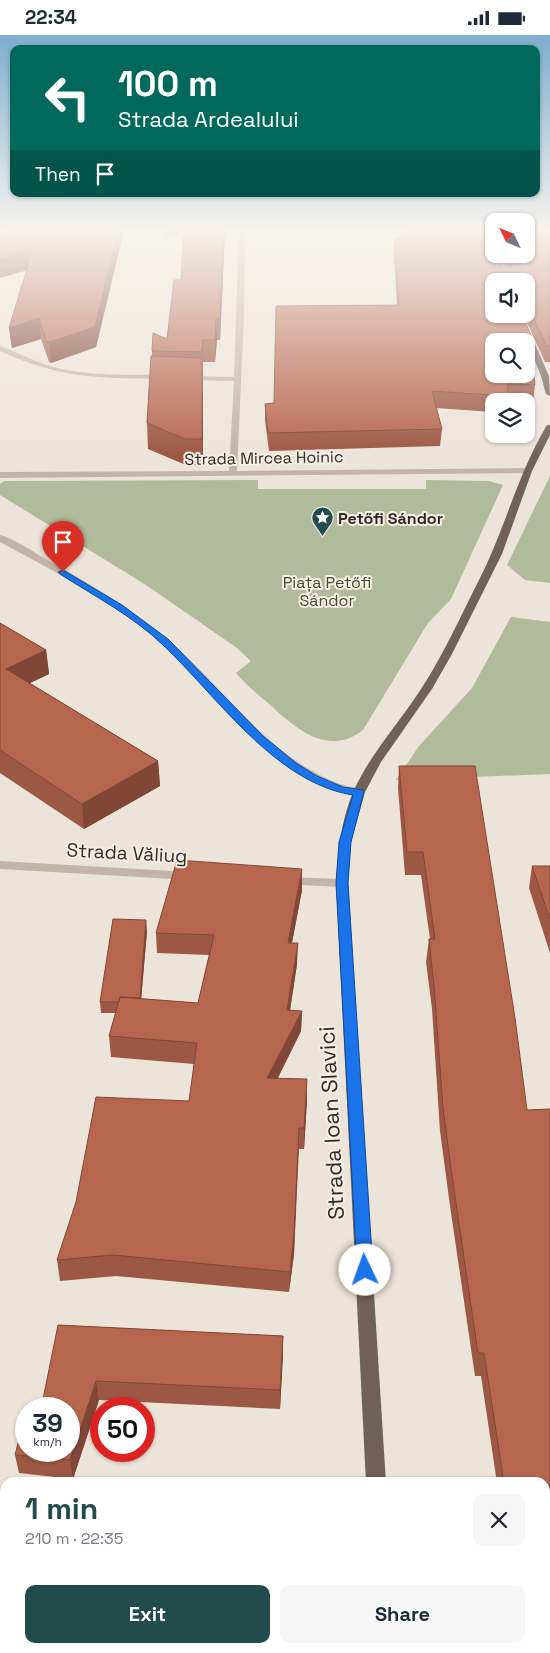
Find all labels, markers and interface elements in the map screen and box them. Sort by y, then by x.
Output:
text: 22:34 [25,5,77,30]
text: 100 m [118,62,218,106]
icon: left [35,65,100,130]
text: Strada Ardealului [118,105,299,133]
icon: arrive [91,160,119,188]
text: Then [35,162,81,187]
north arrow [485,213,535,263]
map controls [485,213,535,443]
button: sound [485,273,535,323]
button: search [485,333,535,383]
button: layers [485,393,535,443]
street label: Strada Mircea Hoinic [184,446,344,470]
place icon: Petőfi Sándor [310,506,334,537]
place label: Petőfi Sándor [338,508,443,529]
pin [42,521,84,572]
icon: arrive [49,528,77,556]
park label: Piața Petőfi Sándor [283,572,371,611]
street label: Strada Văliug [66,837,188,869]
street label: Strada Ioan Slavici [312,1025,350,1221]
position arrow [338,1243,390,1295]
speed limit sign: 50 [90,1397,155,1462]
text: 39 [32,1407,63,1439]
text: km/h [33,1434,62,1450]
text: 1 min [25,1489,98,1528]
button: close [473,1494,525,1546]
text: 210 m · 22:35 [25,1528,123,1549]
button: Exit [25,1585,270,1643]
button: Share [280,1585,525,1643]

